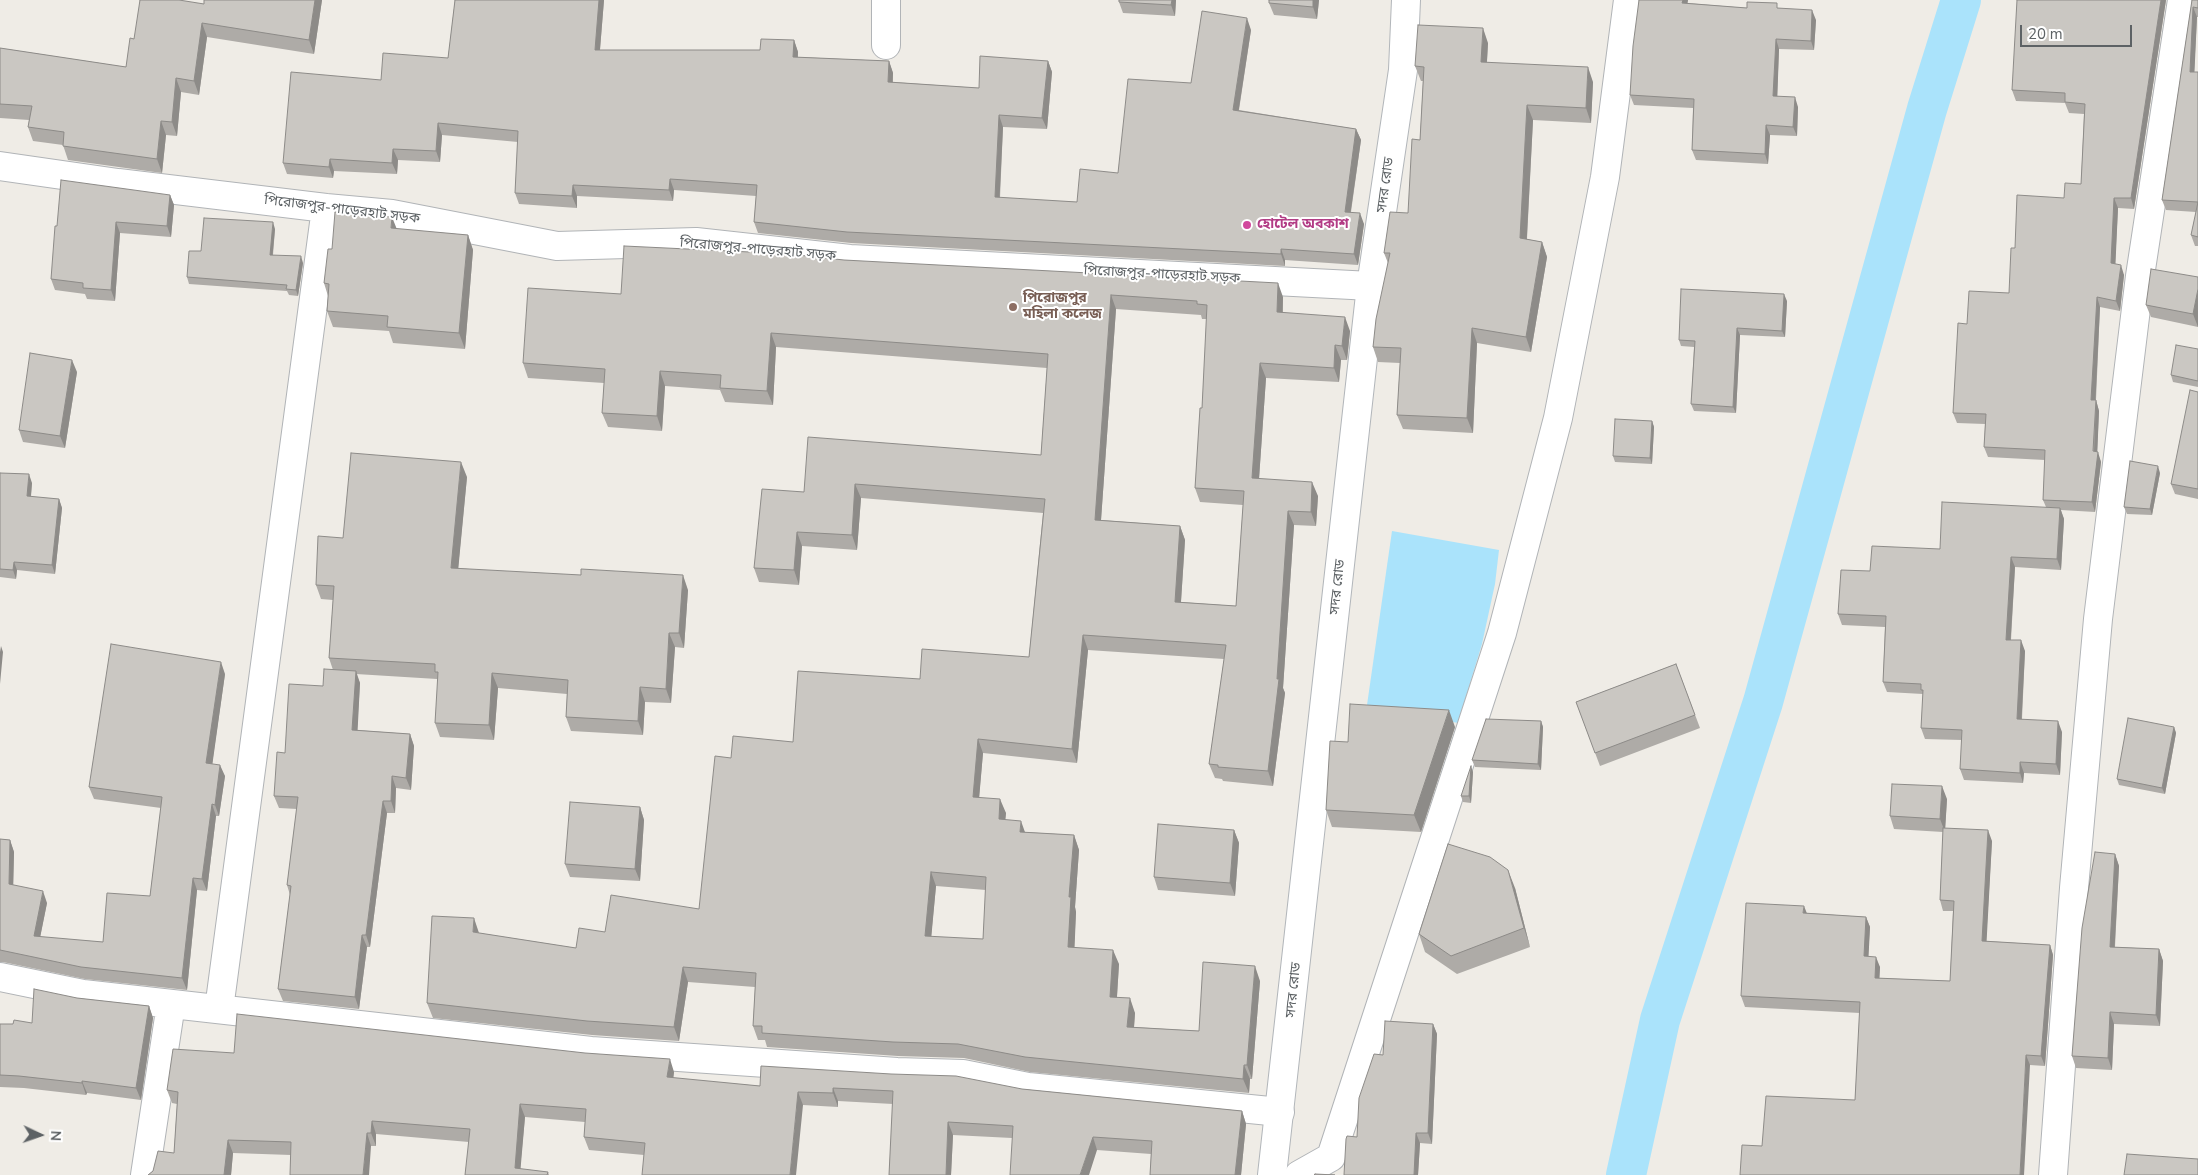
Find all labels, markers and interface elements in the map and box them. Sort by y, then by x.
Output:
scale bar [2023,15,2136,47]
text: 20 m [2028,24,2063,44]
street label: সদর রোড [1374,156,1398,214]
street label: পিরোজপুর-পাড়েরহাট সড়ক [263,192,421,228]
place label: হোটেল অবকাশ [1257,217,1349,233]
marker: হোটেল অবকাশ [1241,219,1253,231]
street label: পিরোজপুর-পাড়েরহাট সড়ক [679,235,837,265]
street label: পিরোজপুর-পাড়েরহাট সড়ক [1083,263,1241,287]
place label: পিরোজপুর মহিলা কলেজ [1023,291,1102,324]
marker: পিরোজপুর মহিলা কলেজ [1007,301,1019,313]
street label: সদর রোড [1327,559,1349,615]
street label: সদর রোড [1283,962,1305,1018]
north arrow [15,1110,65,1160]
text: N [46,1130,65,1142]

